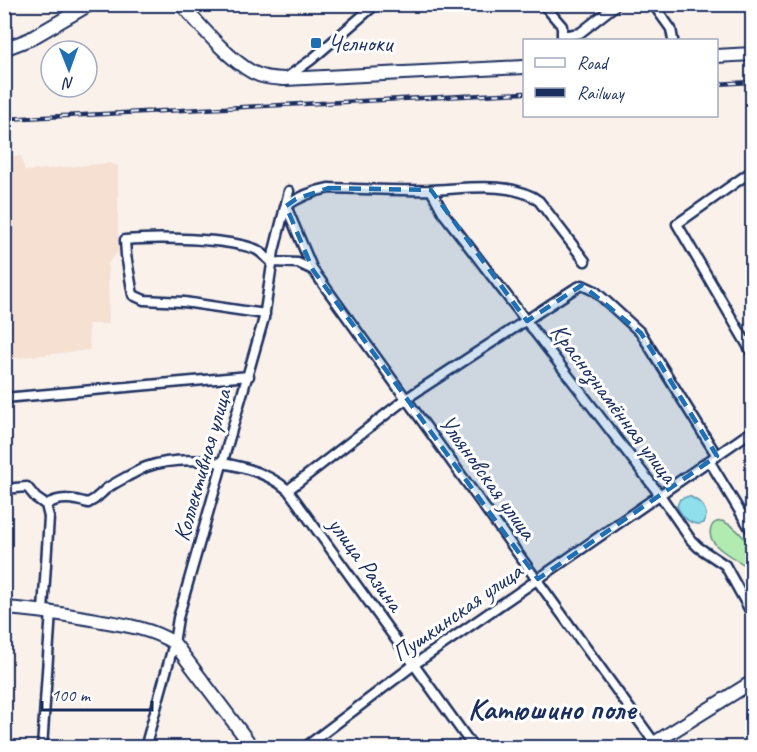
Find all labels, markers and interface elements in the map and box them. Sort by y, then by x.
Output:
place label: Челноки [328,28,394,58]
marker: Челноки [309,36,323,50]
north arrow [39,39,99,99]
legend [523,39,718,117]
text: Road [577,52,610,74]
text: N [61,73,74,93]
text: Railway [577,82,625,104]
street label: Краснознамённая улица [543,317,685,491]
street label: Коллективная улица [166,384,238,544]
street label: Ульяновская улица [433,409,544,547]
street label: улица Разина [320,509,412,619]
street label: Пушкинская улица [386,555,529,668]
scale bar [42,674,152,712]
text: 100 m [51,684,92,706]
district label: Катюшино поле [468,690,638,728]

